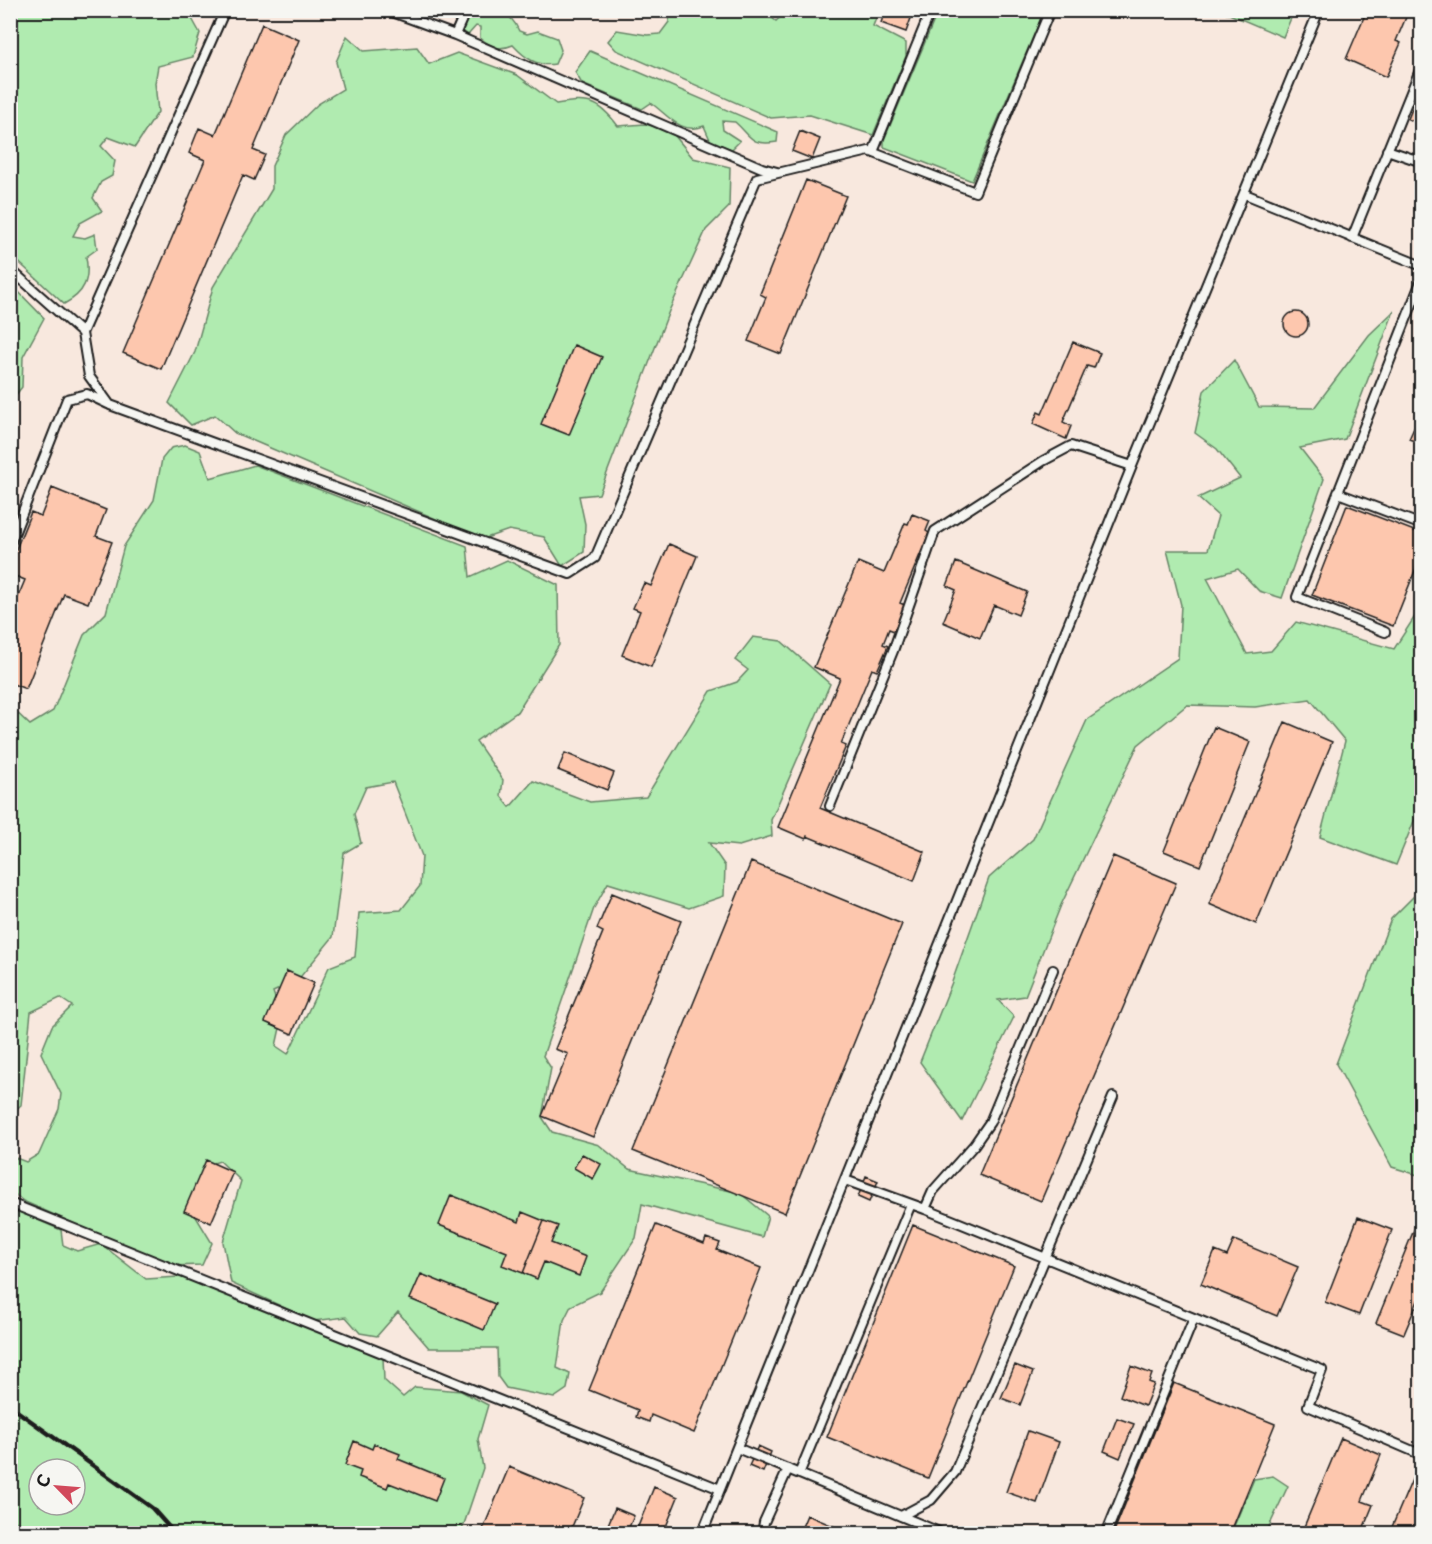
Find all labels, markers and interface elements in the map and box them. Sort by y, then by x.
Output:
north arrow [27,1457,87,1517]
text: С [29,1470,56,1491]

